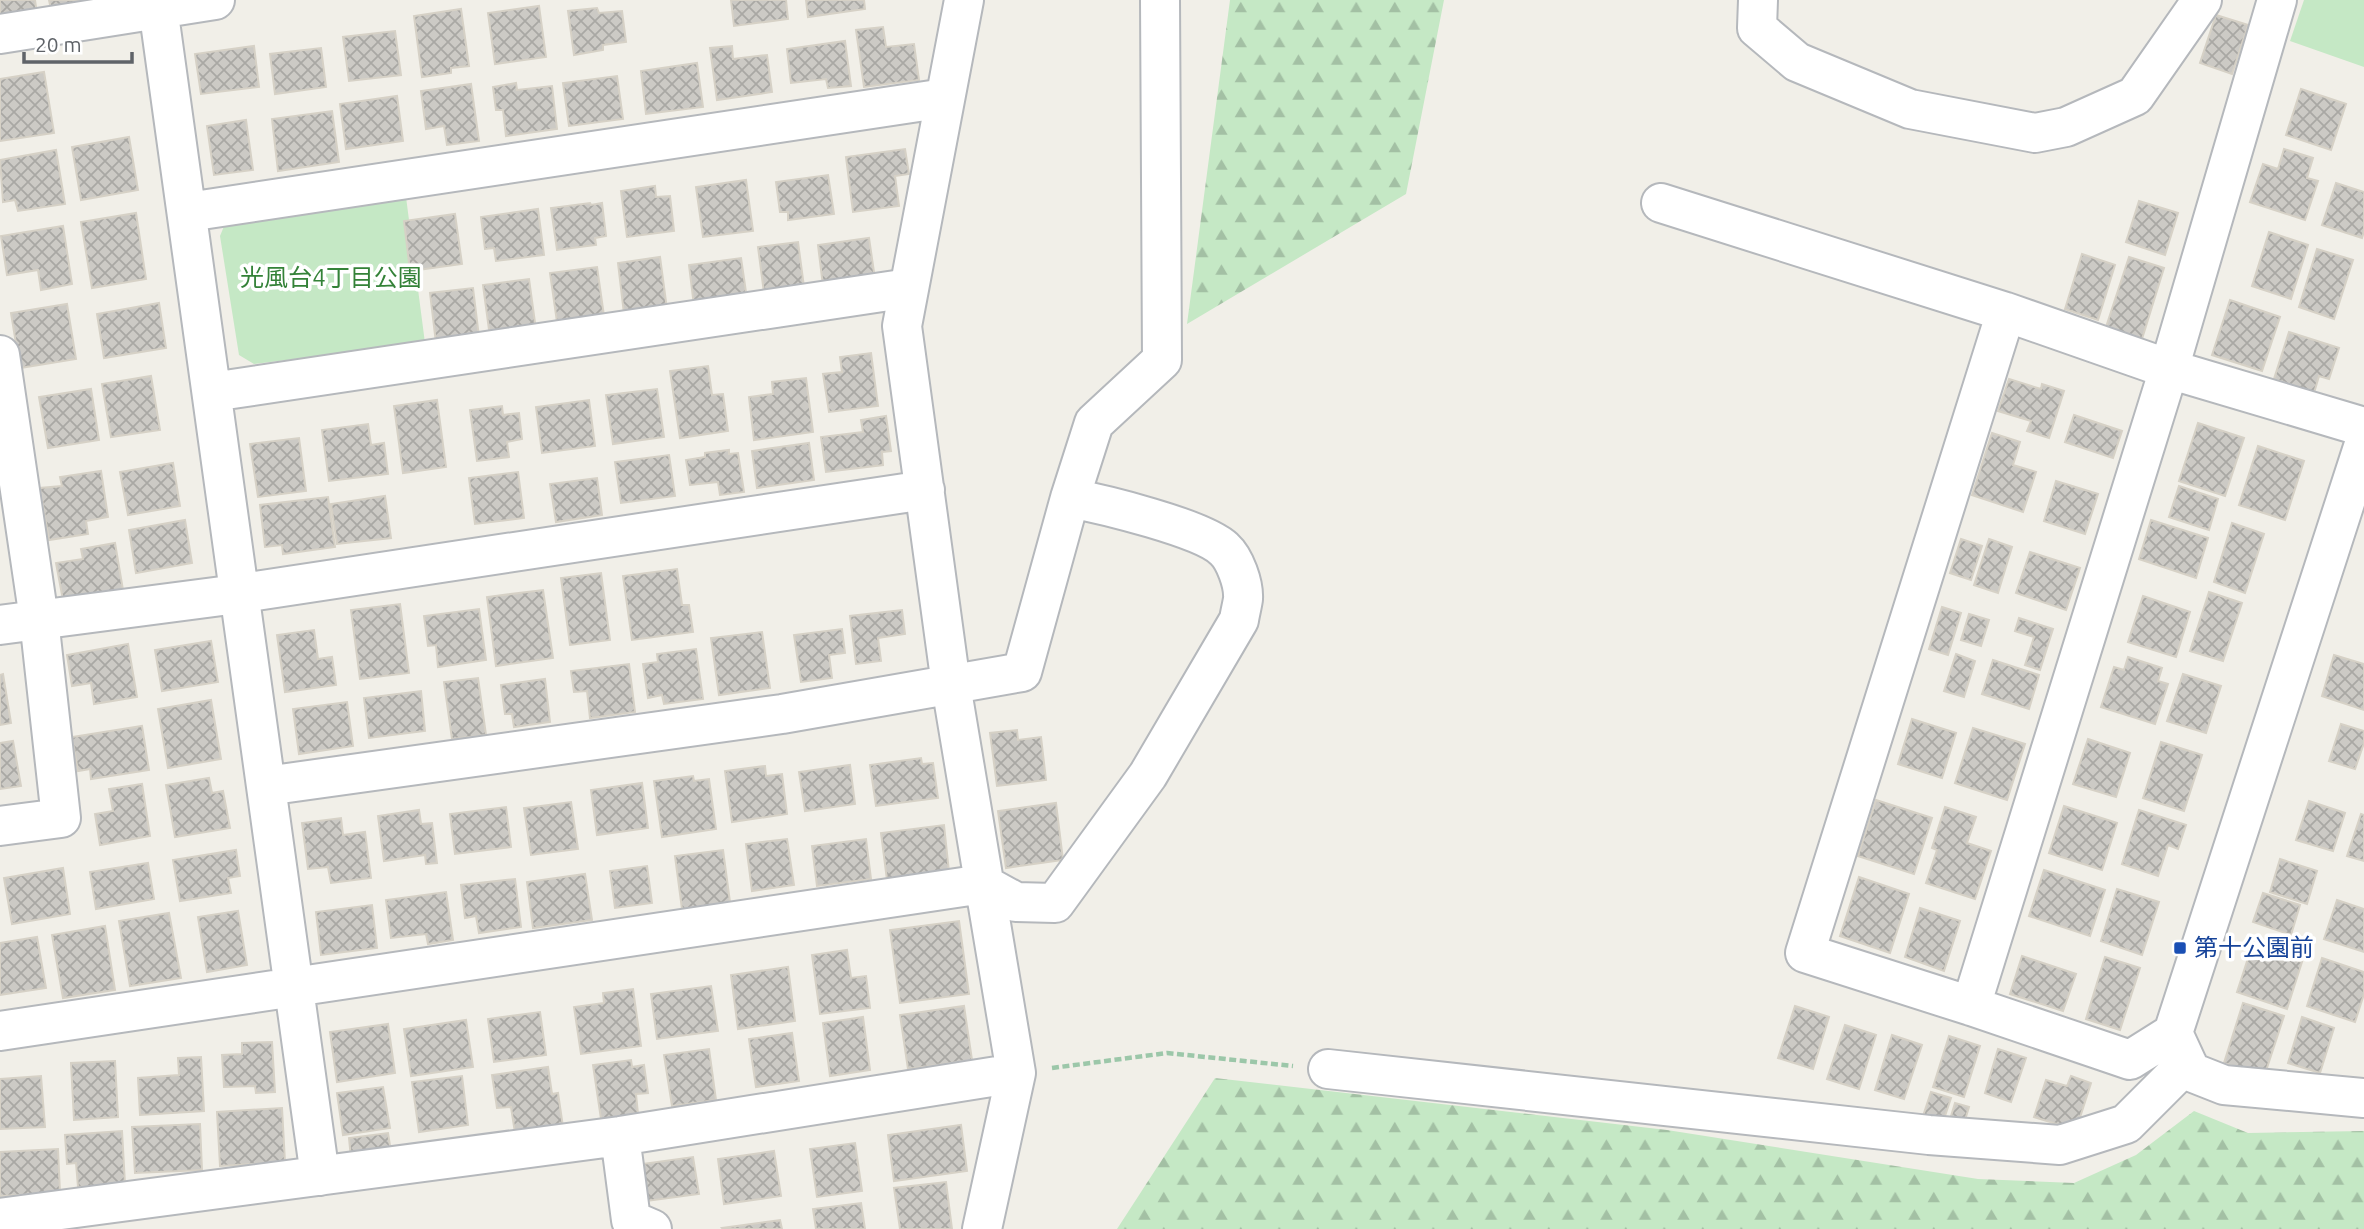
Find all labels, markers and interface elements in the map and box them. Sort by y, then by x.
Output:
scale bar [24,21,133,65]
text: 20 m [35,32,82,56]
park label: 光風台4丁目公園 [240,264,422,291]
place label: 第十公園前 [2194,934,2314,961]
marker: 第十公園前 [2172,940,2188,956]

